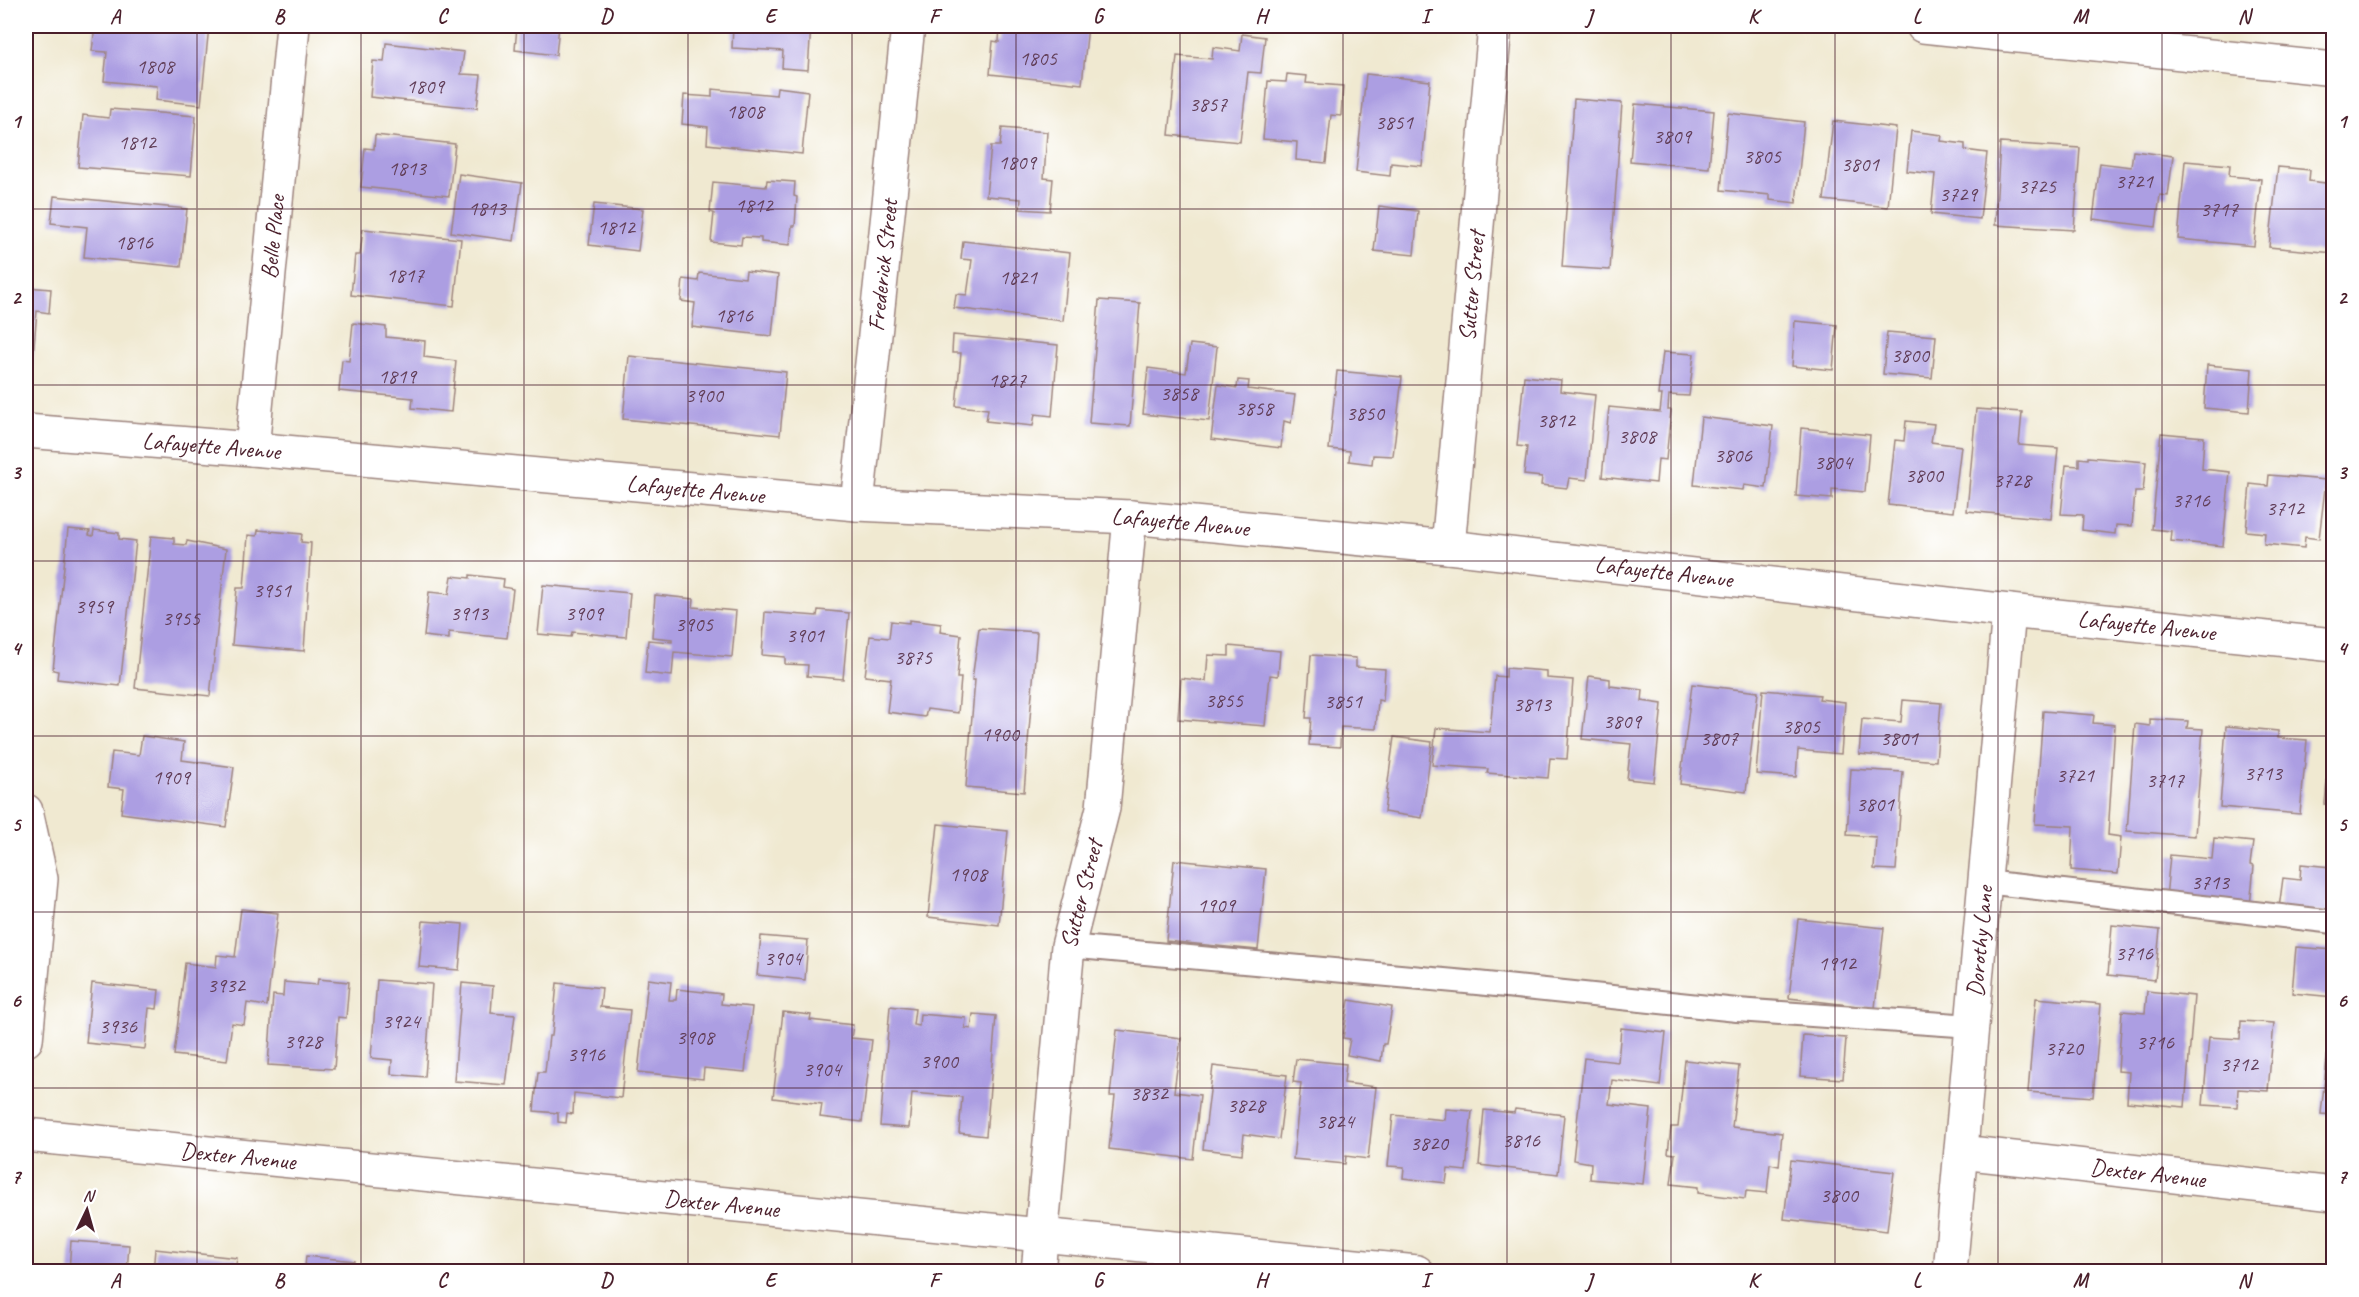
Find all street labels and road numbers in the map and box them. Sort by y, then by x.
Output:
street label: Belle Place [254,192,292,280]
street label: Frederick Street [861,196,905,333]
street label: Sutter Street [1452,227,1492,342]
street label: Lafayette Avenue [141,425,284,467]
street label: Lafayette Avenue [625,468,768,511]
street label: Lafayette Avenue [1111,501,1253,543]
street label: Lafayette Avenue [1593,549,1736,595]
street label: Lafayette Avenue [2076,603,2219,648]
street label: Sutter Street [1053,834,1110,951]
street label: Dorothy Lane [1960,882,2000,998]
street label: Dexter Avenue [179,1135,299,1177]
street label: Dexter Avenue [2089,1152,2209,1195]
street label: Dexter Avenue [663,1183,783,1224]

